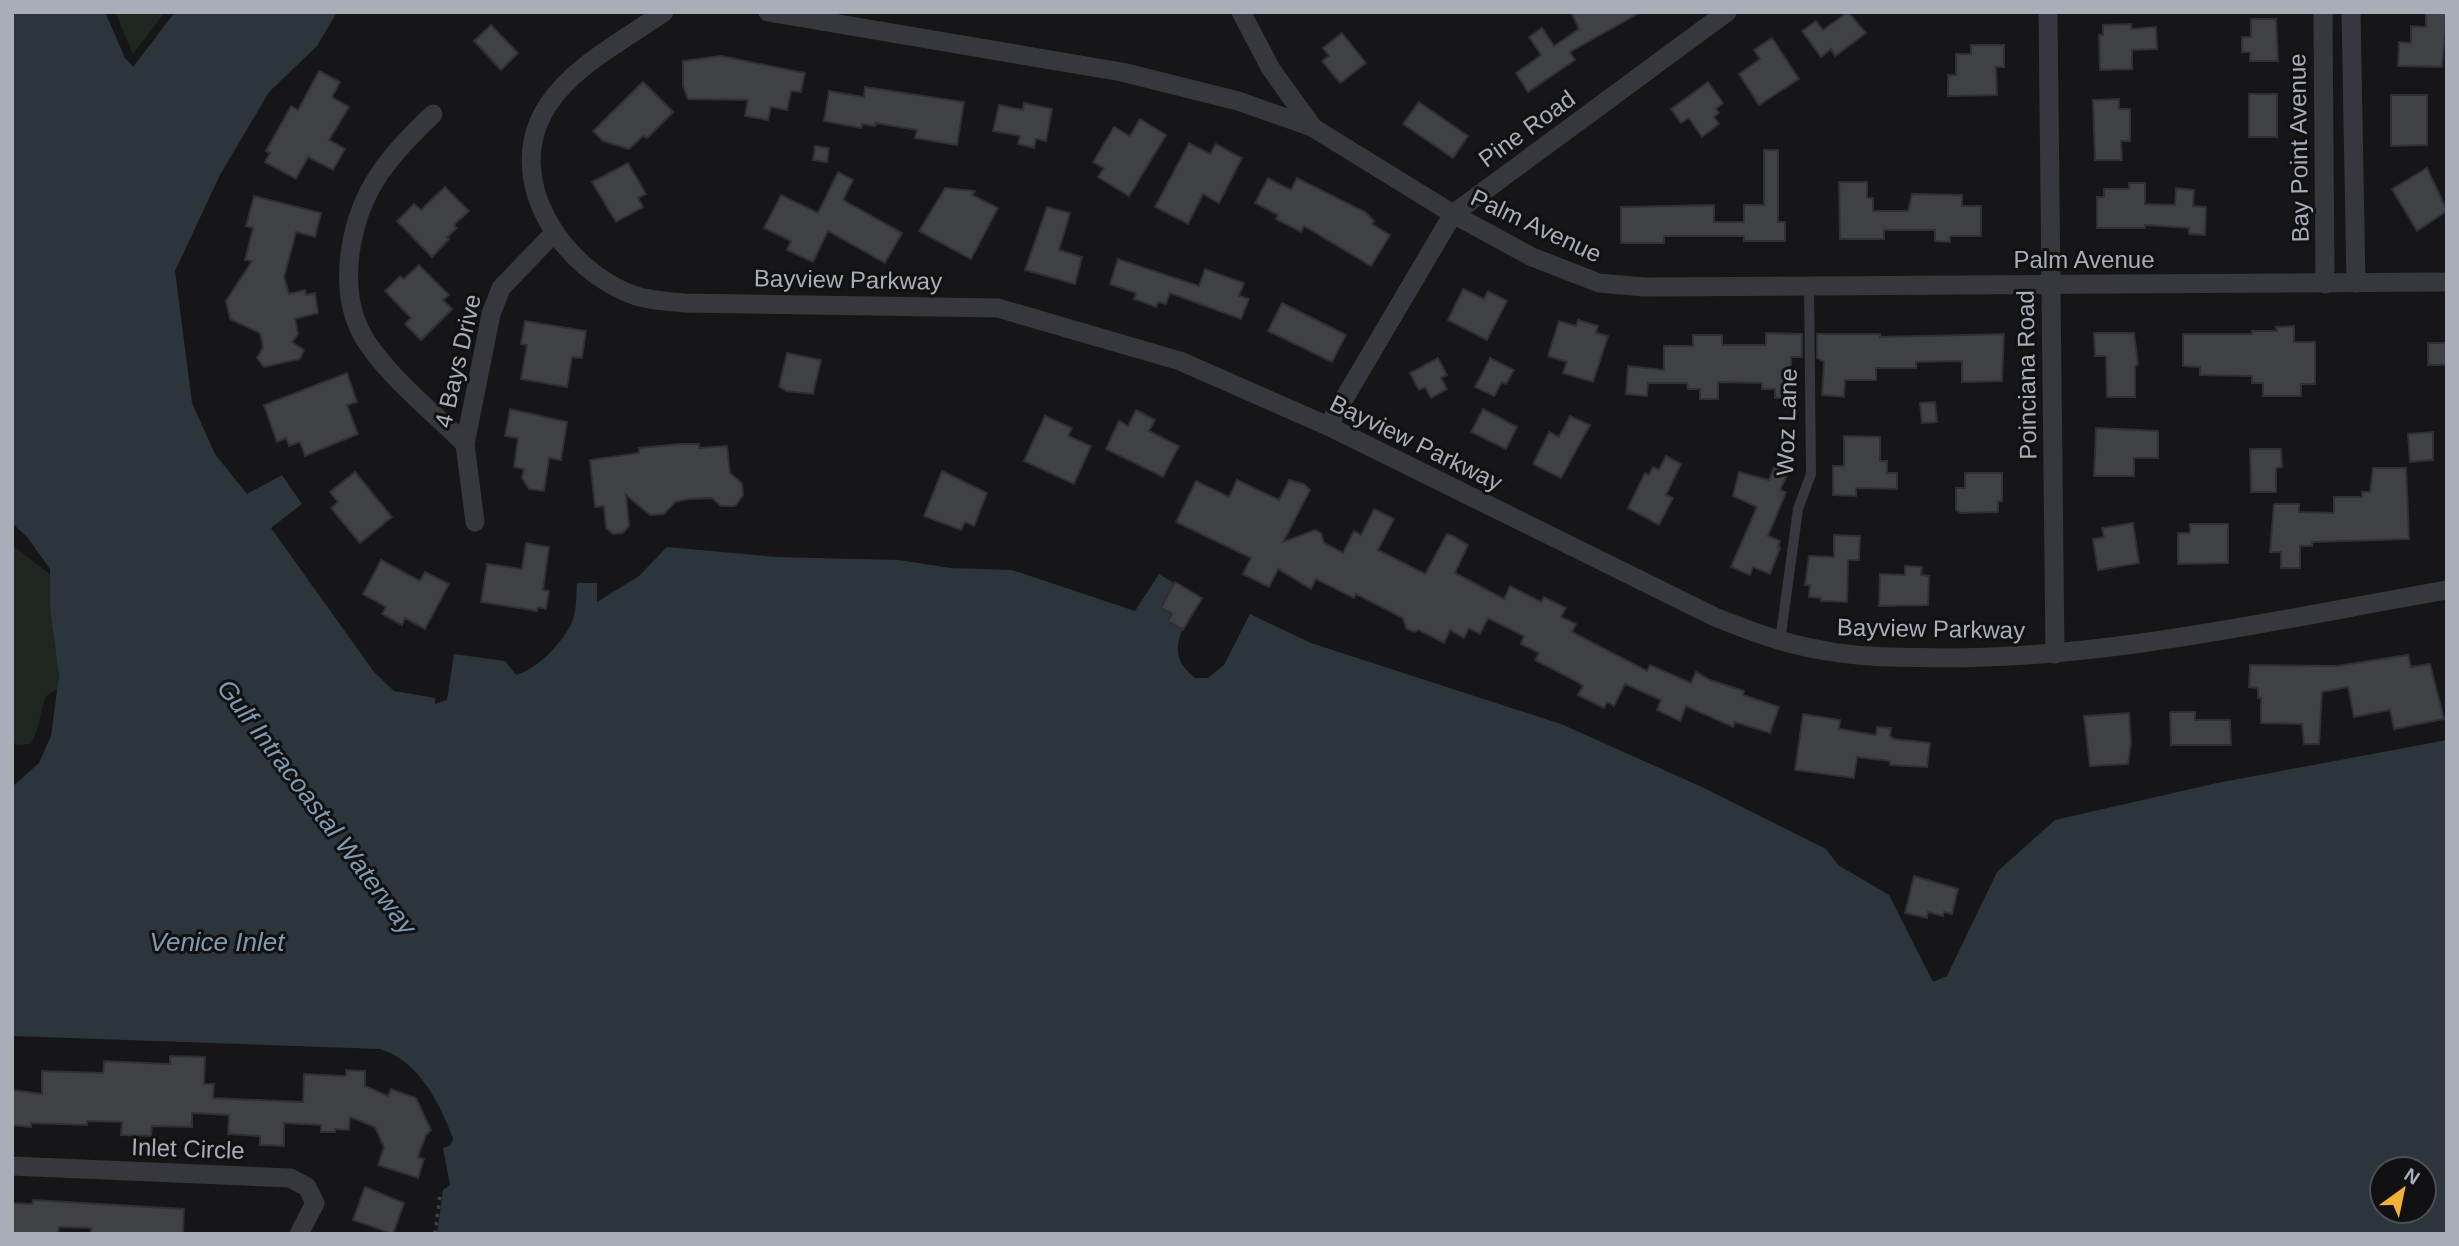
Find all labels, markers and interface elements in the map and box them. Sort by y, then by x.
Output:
street label: Bay Point Avenue [2283,53,2314,243]
street label: Pine Road [1473,85,1580,172]
street label: Palm Avenue [1467,184,1606,268]
street label: Palm Avenue [2014,246,2155,273]
street label: Bayview Parkway [754,264,942,295]
street label: Poinciana Road [2012,290,2041,460]
street label: 4 Bays Drive [429,292,486,430]
street label: Woz Lane [1771,368,1802,476]
street label: Bayview Parkway [1326,389,1507,496]
street label: Bayview Parkway [1837,613,2025,644]
water label: Gulf Intracoastal Waterway [211,674,424,942]
water label: Venice Inlet [150,927,286,957]
street label: Inlet Circle [131,1133,245,1164]
north arrow [2368,1155,2438,1225]
text: N [2401,1164,2423,1189]

